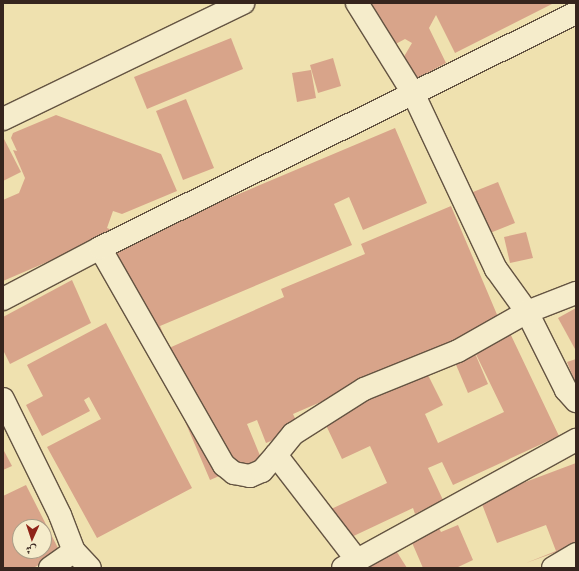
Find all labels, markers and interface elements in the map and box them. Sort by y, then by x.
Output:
north arrow [12,519,52,559]
text: ش [26,543,37,557]

